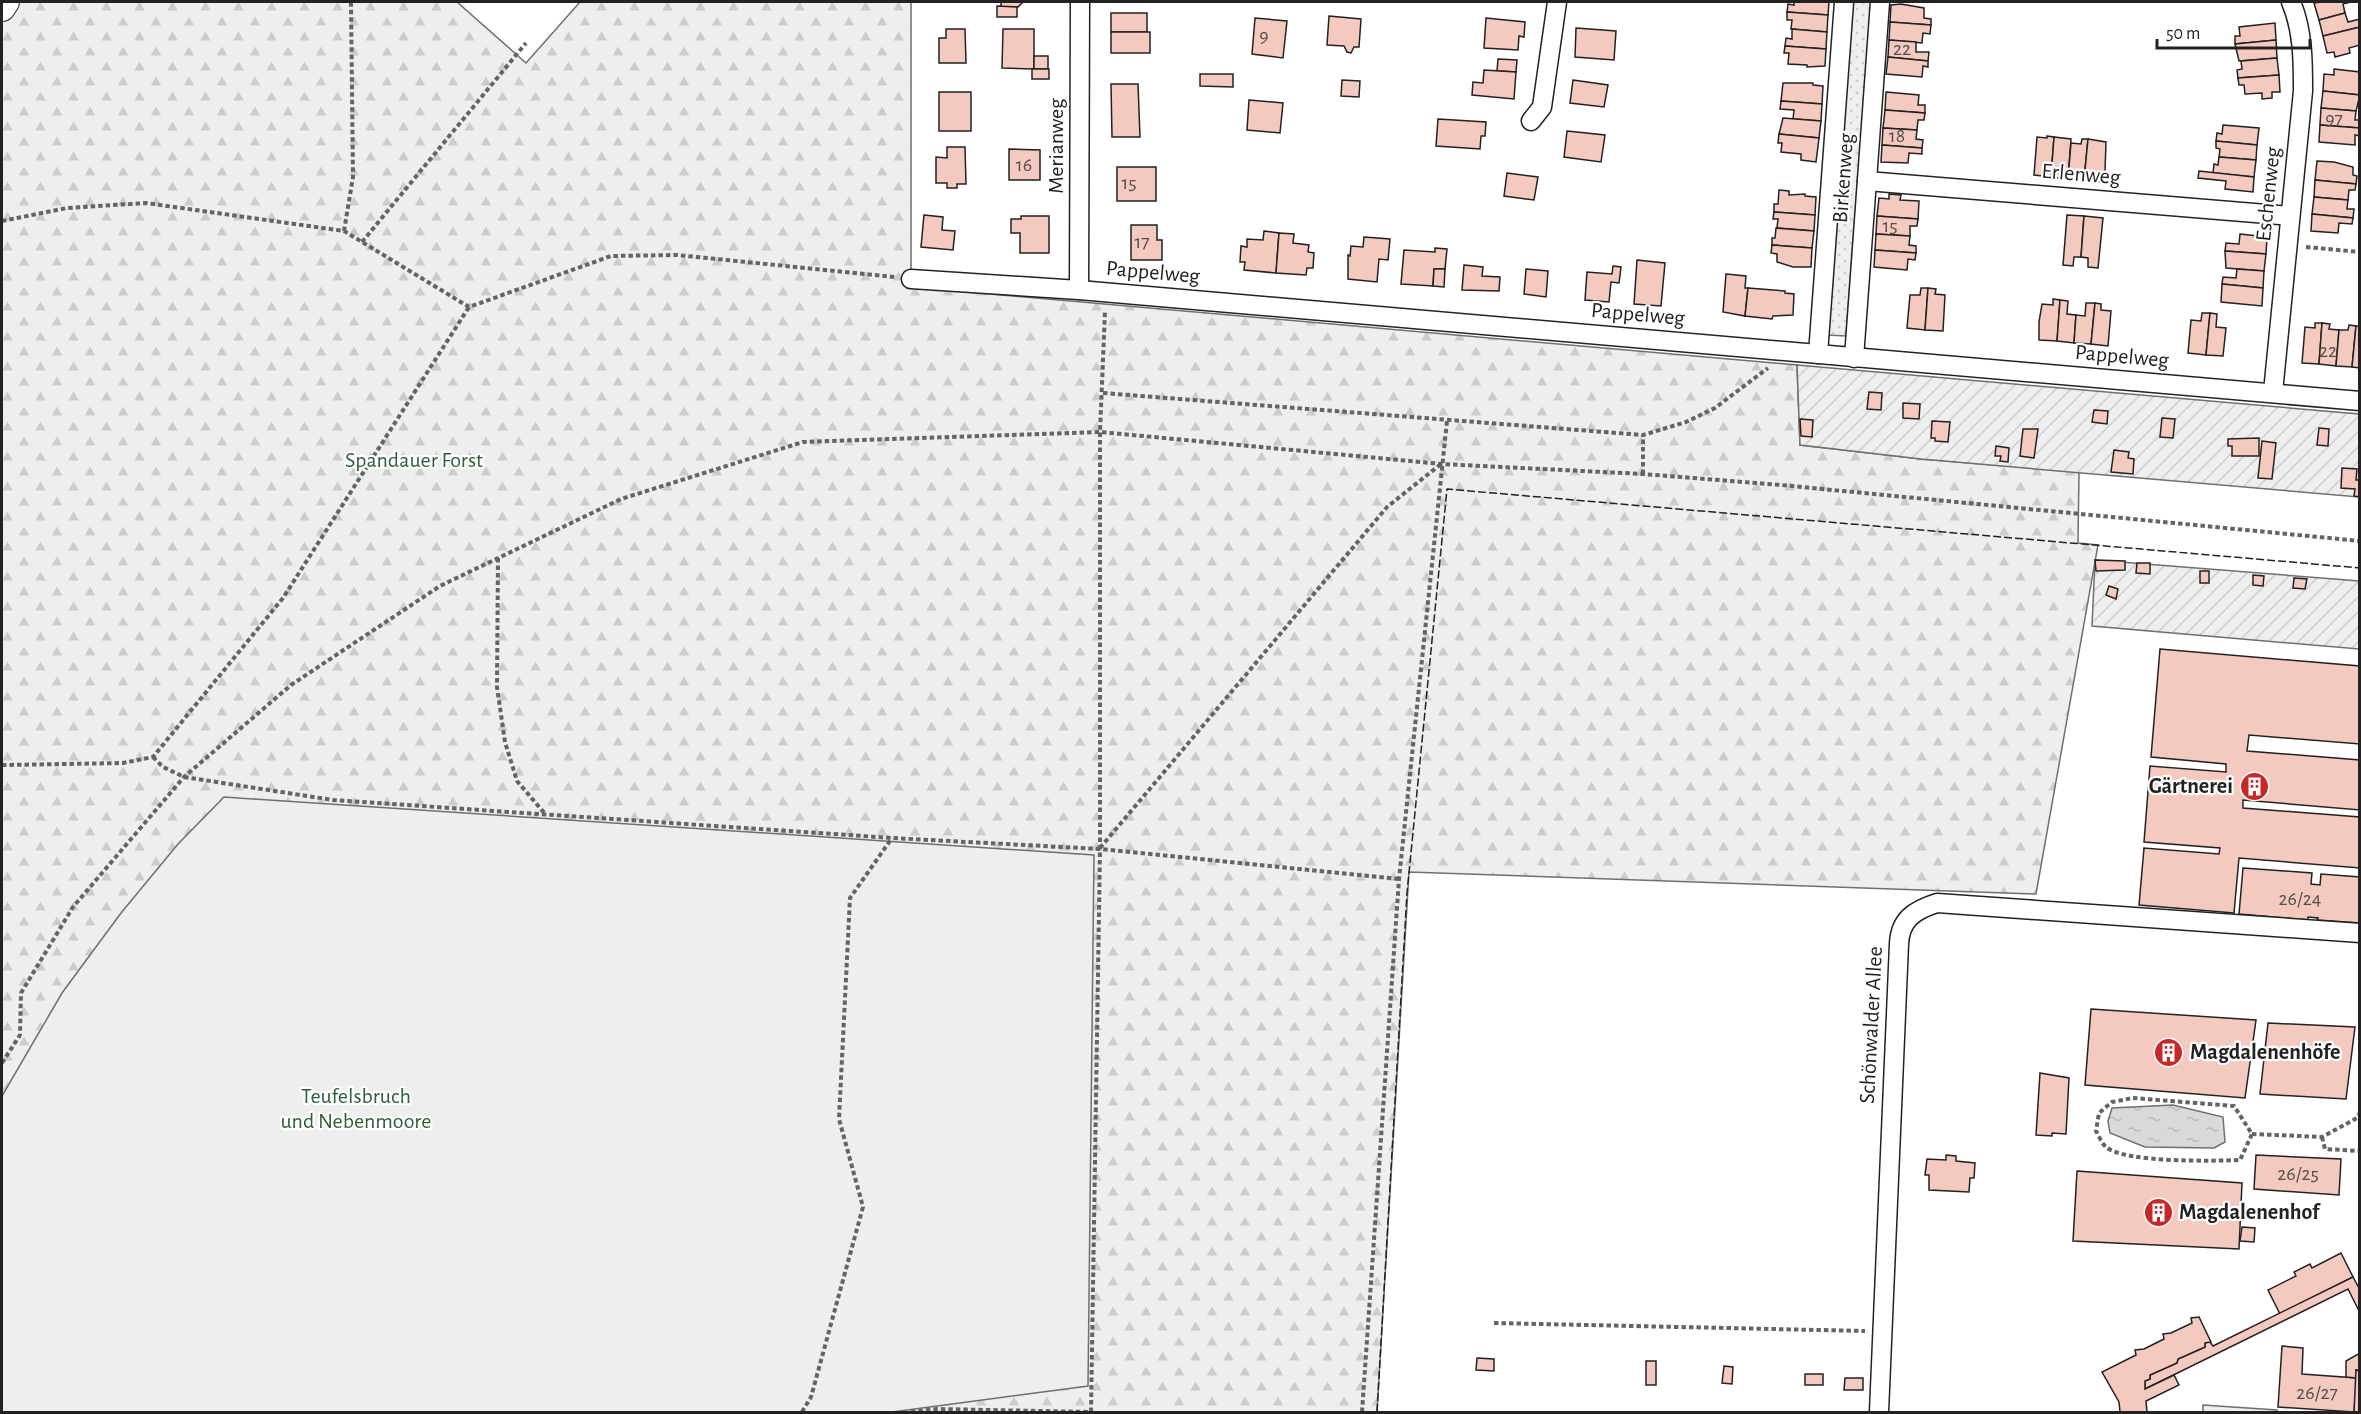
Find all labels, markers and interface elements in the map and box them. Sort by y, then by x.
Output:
scale bar [2157,12,2310,50]
text: 50 m [2166,25,2200,43]
house number: 9 [1259,26,1269,46]
house number: 22 [1893,39,1911,59]
street label: Merianweg [1045,98,1067,194]
house number: 97 [2325,109,2343,129]
house number: 18 [1889,126,1905,146]
street label: Birkenweg [1829,132,1857,224]
street label: Eschenweg [2252,145,2284,242]
house number: 16 [1016,155,1032,175]
street label: Erlenweg [2041,160,2122,188]
house number: 15 [1121,173,1137,193]
house number: 15 [1882,216,1898,236]
house number: 17 [1134,232,1150,252]
street label: Pappelweg [1105,257,1201,287]
street label: Pappelweg [1590,299,1686,329]
street label: Pappelweg [2074,341,2170,371]
house number: 22 [2319,341,2337,361]
park label: Spandauer Forst [345,449,483,471]
building icon: Gärtnerei [2238,770,2270,802]
place label: Gärtnerei [2149,775,2233,797]
house number: 26/24 [2279,889,2321,909]
street label: Schönwalder Allee [1856,946,1886,1104]
building icon: Magdalenenhöfe [2153,1036,2185,1068]
place label: Magdalenenhöfe [2190,1041,2340,1063]
park label: Teufelsbruch und Nebenmoore [281,1085,431,1132]
house number: 26/25 [2277,1164,2319,1184]
building icon: Magdalenenhof [2142,1196,2174,1228]
place label: Magdalenenhof [2179,1201,2321,1223]
house number: 26/27 [2296,1383,2338,1403]

